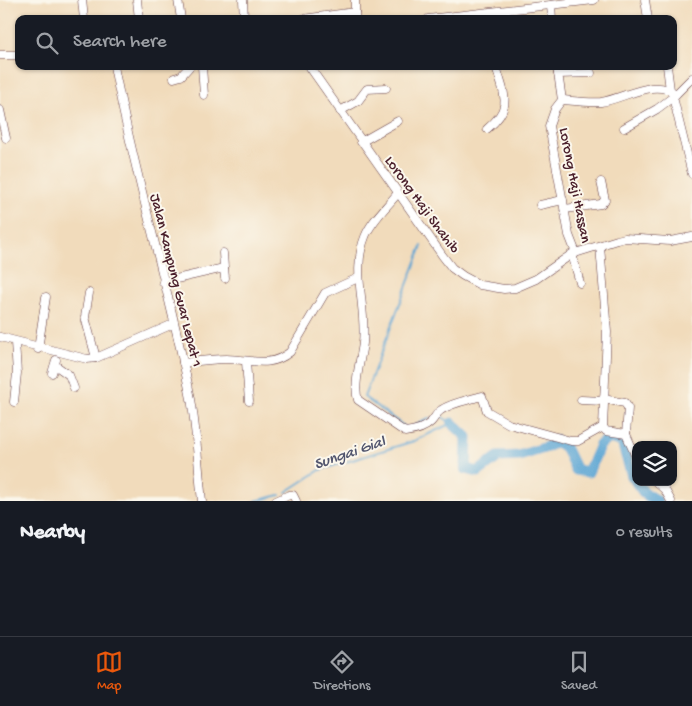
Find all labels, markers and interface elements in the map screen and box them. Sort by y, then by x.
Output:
search box [15,15,677,70]
icon: search [33,29,61,57]
text: Search here [73,31,167,54]
street label: Lorong Haji Hassan [554,126,594,245]
street label: Lorong Haji Shahib [380,153,463,258]
street label: Jalan Kampung Guar Lepat 1 [145,192,205,369]
water label: Sungai Gial [312,433,389,475]
map controls [632,441,677,486]
button: layers [632,441,677,486]
text: Nearby [20,521,85,546]
text: 0 results [616,524,672,543]
tab: Map [95,648,123,695]
tab: Directions [314,648,371,695]
tab: Saved [561,648,597,695]

